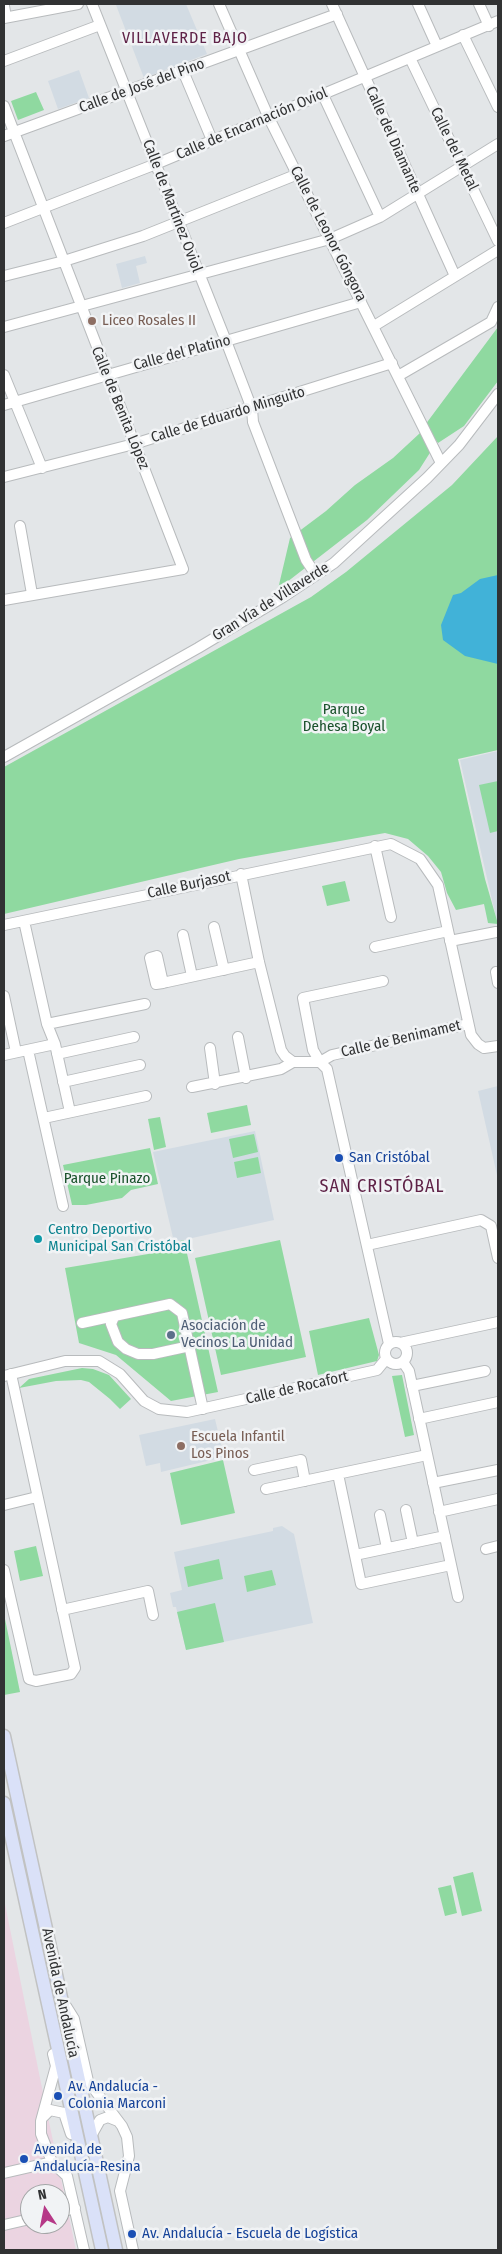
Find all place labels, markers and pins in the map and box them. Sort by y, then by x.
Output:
place label: Liceo Rosales II [102,312,196,330]
marker: Liceo Rosales II [86,315,98,327]
place label: San Cristóbal [349,1149,430,1167]
marker: San Cristóbal [333,1152,345,1164]
place label: Centro Deportivo Municipal San Cristóbal [48,1221,192,1256]
marker: Centro Deportivo Municipal San Cristóbal [32,1233,44,1245]
place label: Asociación de Vecinos La Unidad [181,1317,293,1352]
marker: Asociación de Vecinos La Unidad [165,1329,177,1341]
place label: Escuela Infantil Los Pinos [191,1428,285,1463]
marker: Escuela Infantil Los Pinos [175,1440,187,1452]
place label: Av. Andalucía - Colonia Marconi [68,2078,166,2113]
marker: Av. Andalucía - Colonia Marconi [52,2090,64,2102]
place label: Avenida de Andalucía-Resina [34,2141,141,2176]
marker: Avenida de Andalucía-Resina [18,2153,30,2165]
place label: Av. Andalucía - Escuela de Logística [142,2225,358,2243]
marker: Av. Andalucía - Escuela de Logística [126,2228,138,2240]

